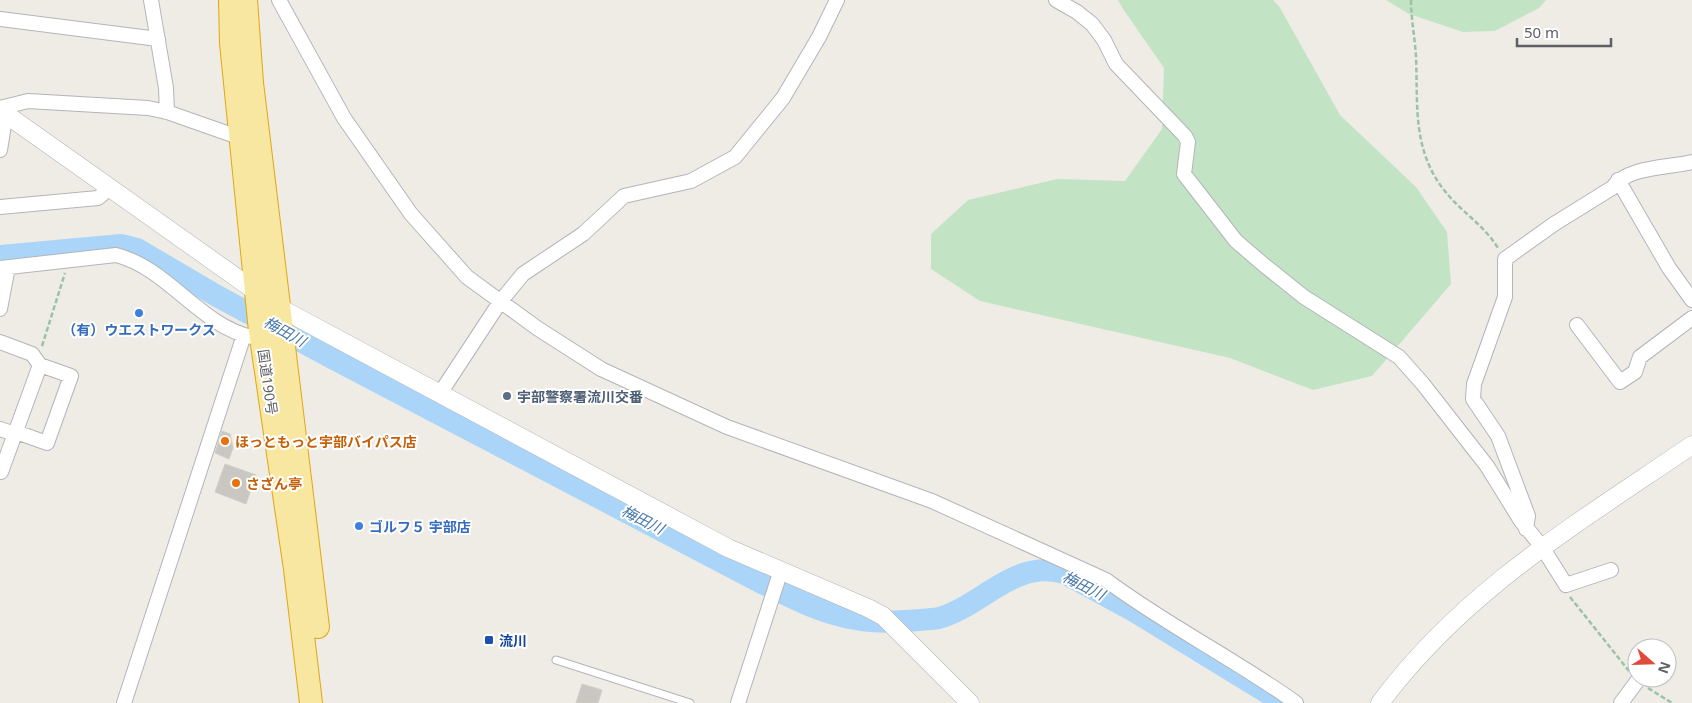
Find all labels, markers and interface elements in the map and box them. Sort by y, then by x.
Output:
scale bar [1517,15,1611,47]
text: 50 m [1524,22,1559,42]
marker: （有）ウエストワークス [133,307,145,319]
water label: 梅田川 [260,311,311,352]
place label: （有）ウエストワークス [62,320,216,339]
street label: 国道190号 [254,348,282,416]
place label: 宇部警察署流川交番 [517,387,643,406]
marker: 宇部警察署流川交番 [501,390,513,402]
place label: ほっともっと宇部バイパス店 [235,432,417,451]
marker: ほっともっと宇部バイパス店 [219,435,231,447]
place label: さざん亭 [246,474,302,493]
marker: さざん亭 [230,477,242,489]
water label: 梅田川 [618,500,669,539]
place label: ゴルフ５ 宇部店 [369,517,471,536]
marker: ゴルフ５ 宇部店 [353,520,365,532]
water label: 梅田川 [1059,566,1110,605]
place label: 流川 [499,631,527,650]
marker: 流川 [483,634,495,646]
north arrow [1627,638,1677,688]
text: N [1654,659,1676,676]

